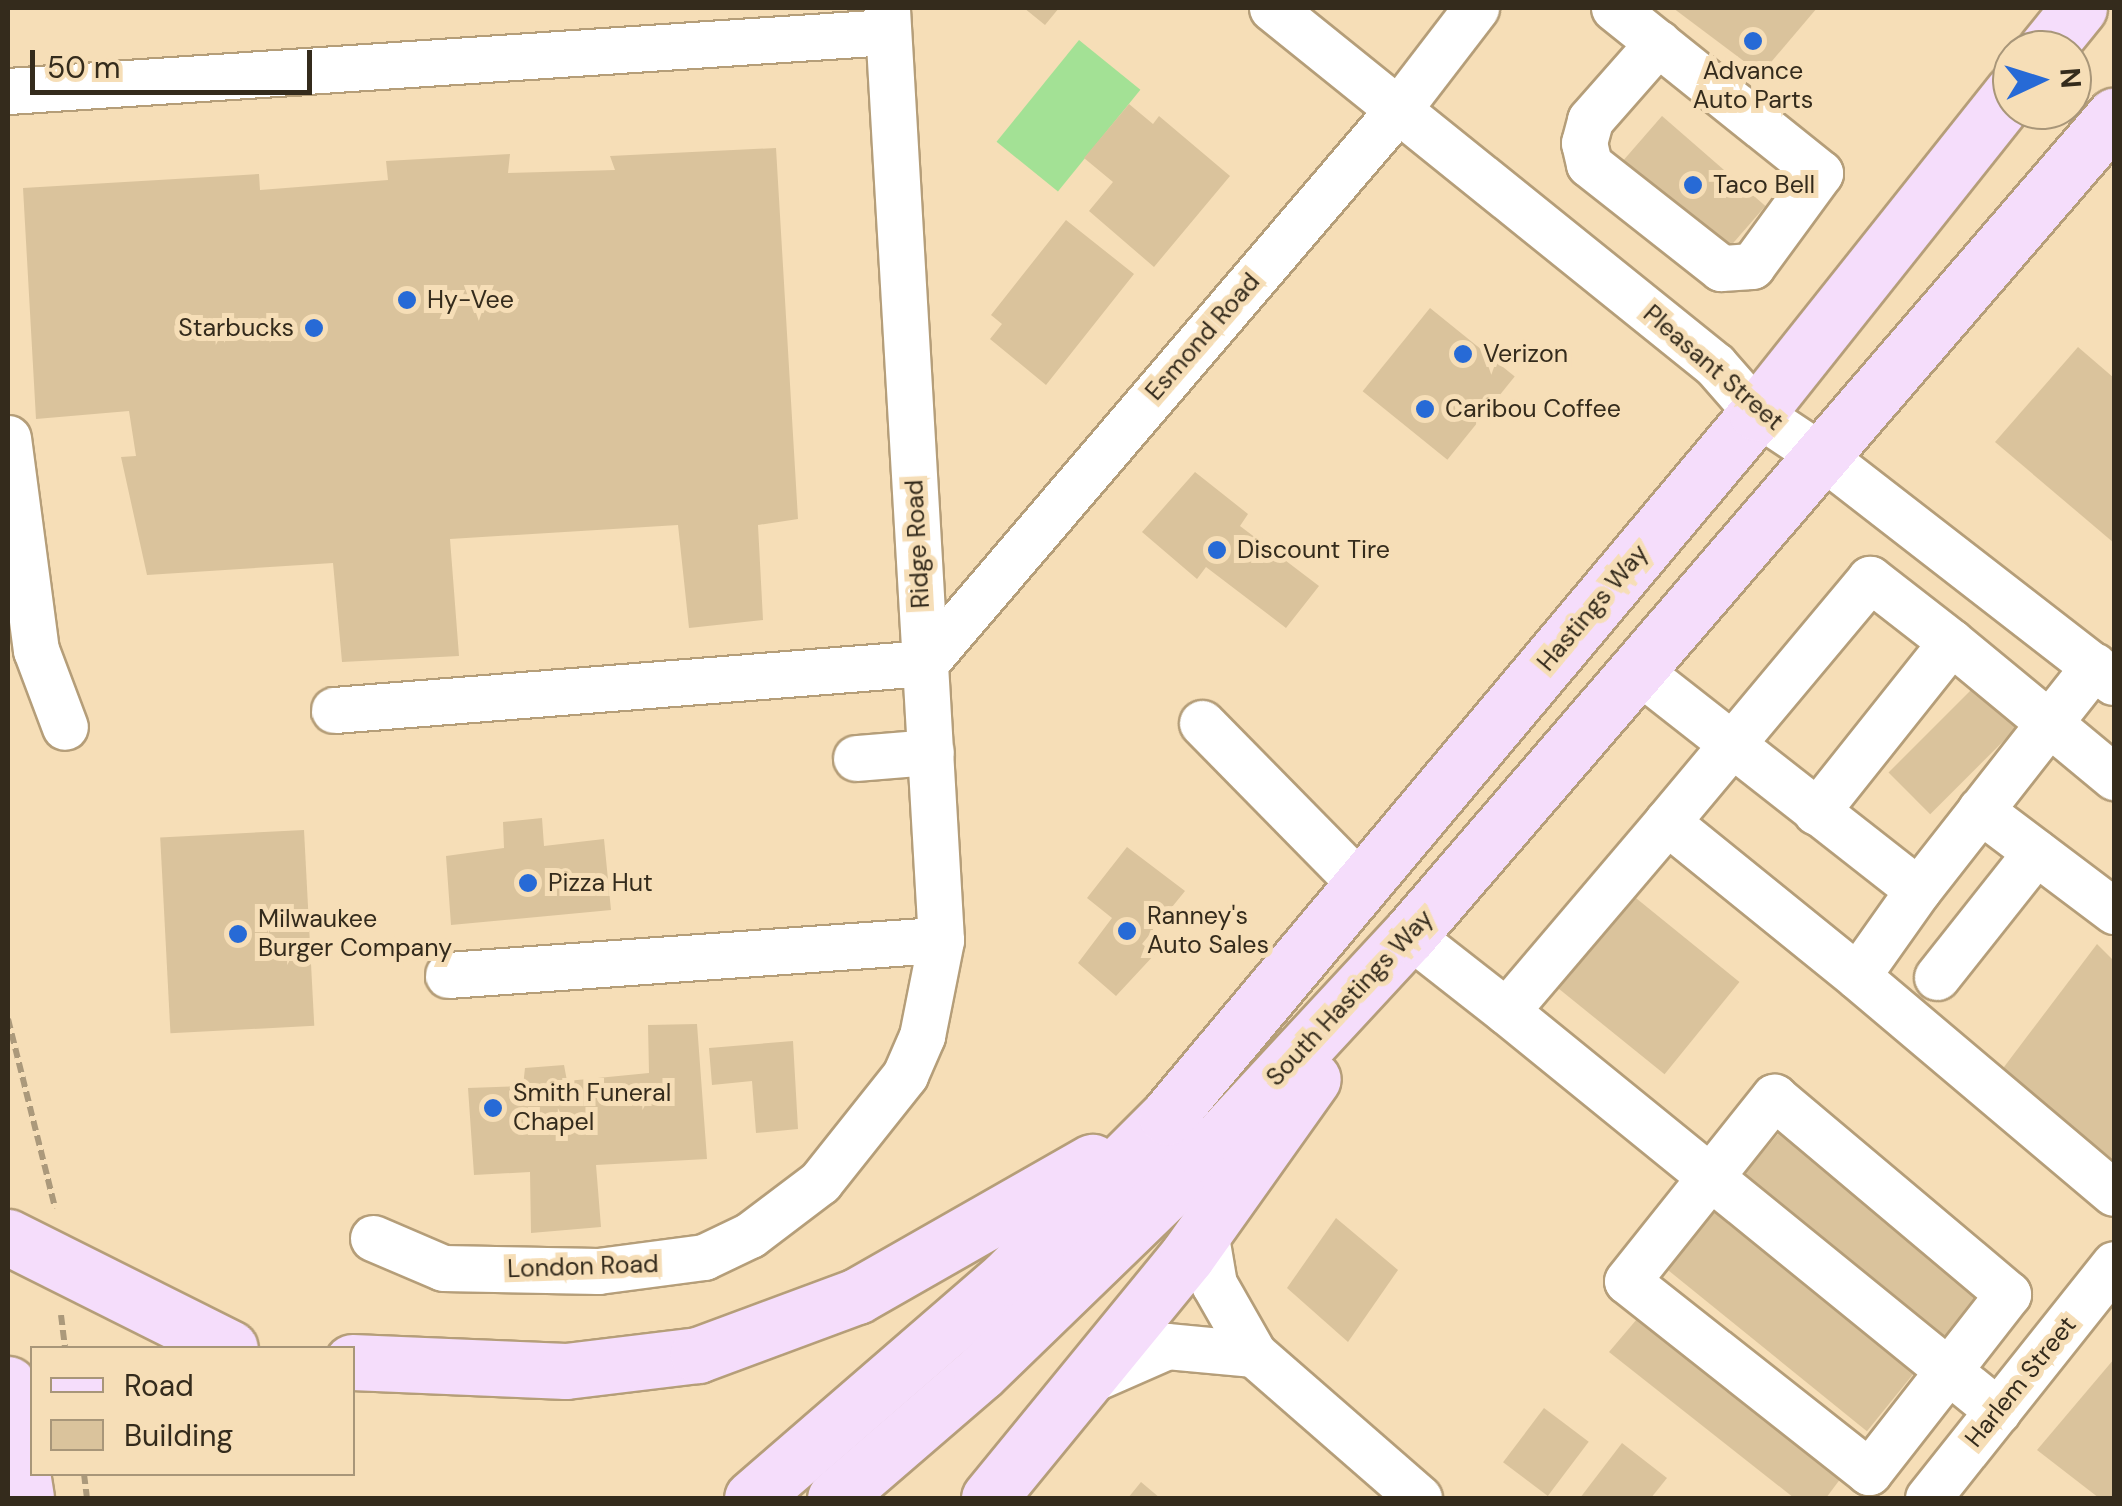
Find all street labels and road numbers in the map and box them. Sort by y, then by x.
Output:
street label: Esmond Road [1140,267,1266,407]
street label: Pleasant Street [1637,299,1789,437]
street label: Ridge Road [900,479,936,609]
street label: Hastings Way [1531,539,1655,677]
street label: South Hastings Way [1260,903,1440,1093]
street label: London Road [507,1249,659,1285]
street label: Harlem Street [1959,1311,2083,1453]

